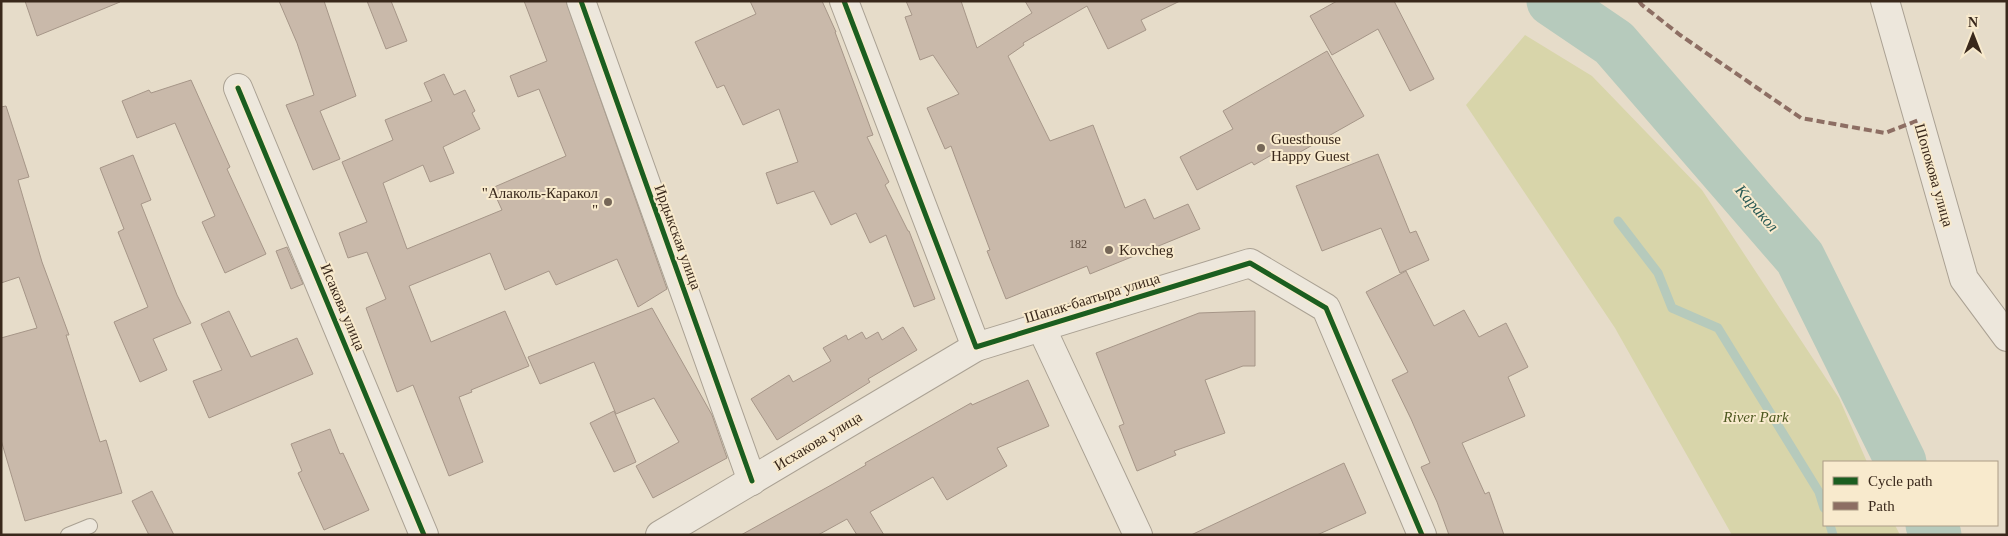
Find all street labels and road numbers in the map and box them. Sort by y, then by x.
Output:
street label: Шопокова улица [1912,122,1956,229]
street label: Ирдыкская улица [652,182,705,292]
street label: Исакова улица [318,261,369,353]
street label: Шапак-баатыра улица [1022,270,1162,326]
street label: Исхакова улица [771,408,865,474]

